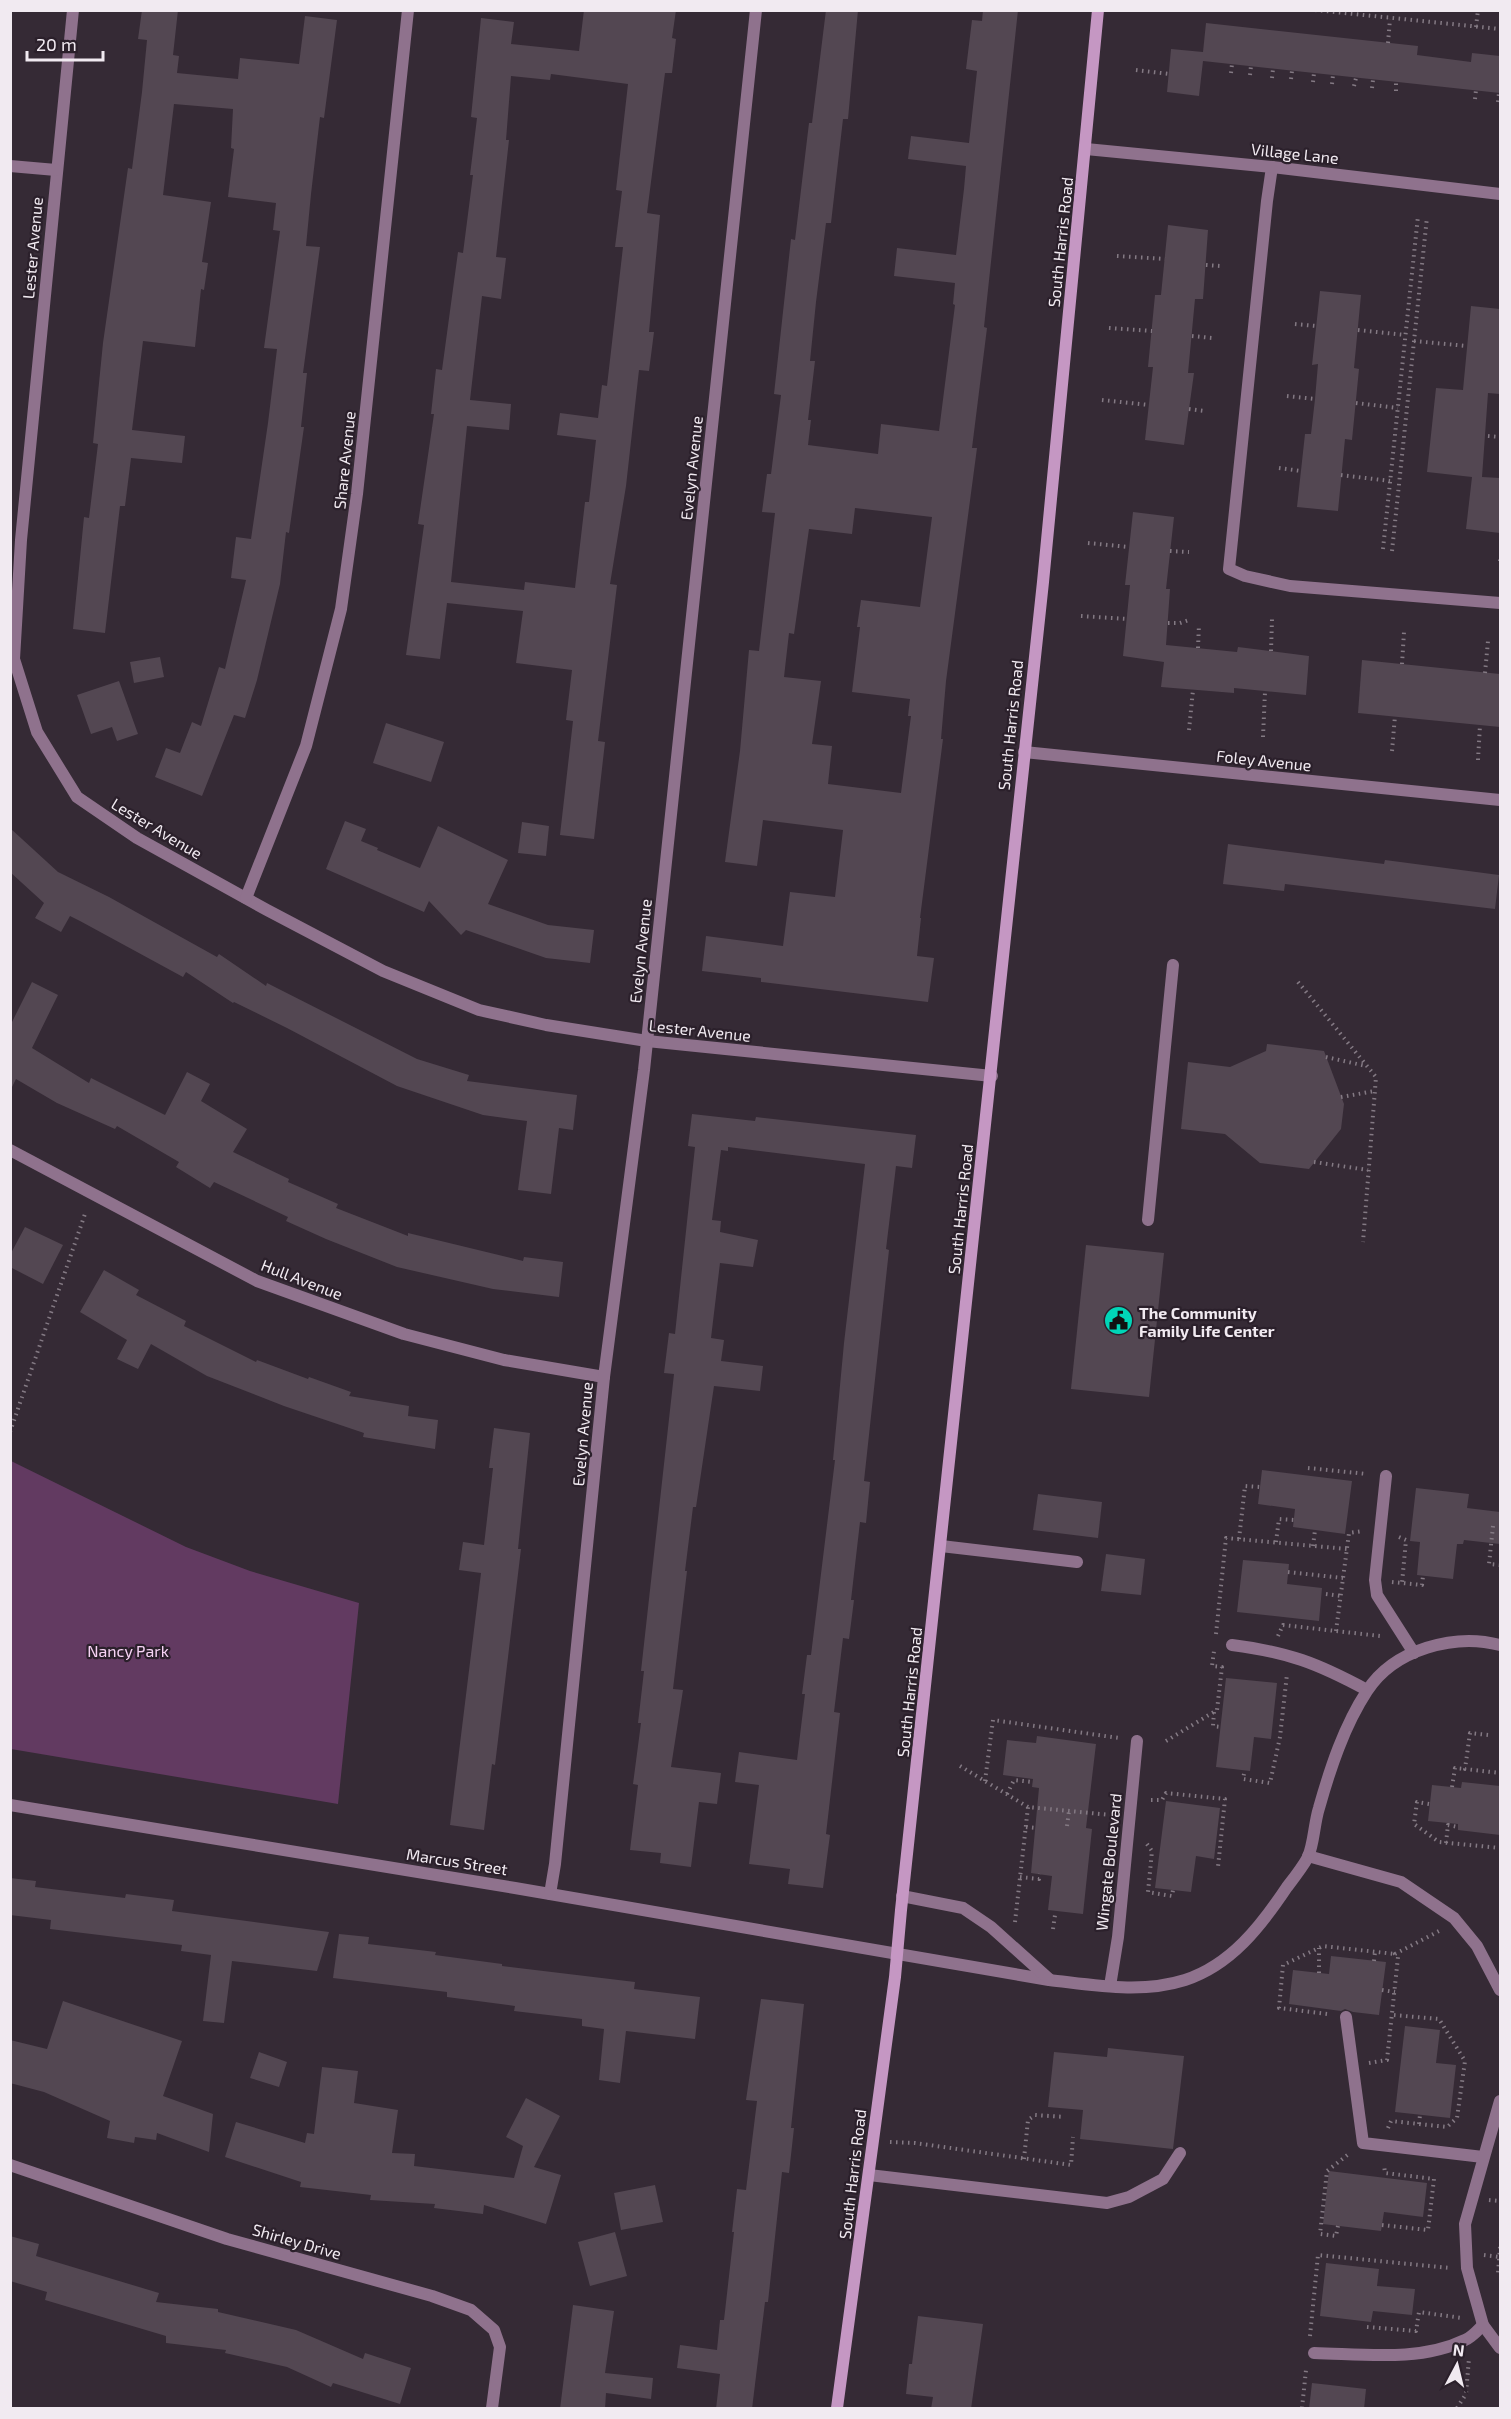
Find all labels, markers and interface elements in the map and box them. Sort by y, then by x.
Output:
scale bar [27,24,104,62]
text: 20 m [36,33,77,55]
street label: Village Lane [1250,139,1340,167]
street label: South Harris Road [1044,176,1076,308]
street label: Lester Avenue [18,196,46,300]
street label: Share Avenue [329,410,359,510]
street label: Evelyn Avenue [676,415,706,521]
street label: South Harris Road [994,659,1026,791]
street label: Foley Avenue [1215,746,1313,774]
street label: Lester Avenue [108,793,206,863]
street label: Evelyn Avenue [625,898,655,1004]
street label: Lester Avenue [648,1015,752,1045]
street label: South Harris Road [944,1143,976,1275]
street label: Hull Avenue [259,1255,345,1303]
place label: The Community Family Life Center [1139,1303,1275,1341]
public building icon: The Community Family Life Center [1102,1305,1134,1337]
street label: Evelyn Avenue [568,1381,596,1487]
street label: South Harris Road [893,1626,925,1758]
park label: Nancy Park [87,1641,169,1660]
street label: Wingate Boulevard [1091,1792,1125,1932]
street label: Marcus Street [405,1844,509,1878]
street label: South Harris Road [835,2108,869,2240]
street label: Shirley Drive [250,2219,344,2263]
north arrow [1427,2335,1487,2395]
text: N [1452,2339,1466,2360]

